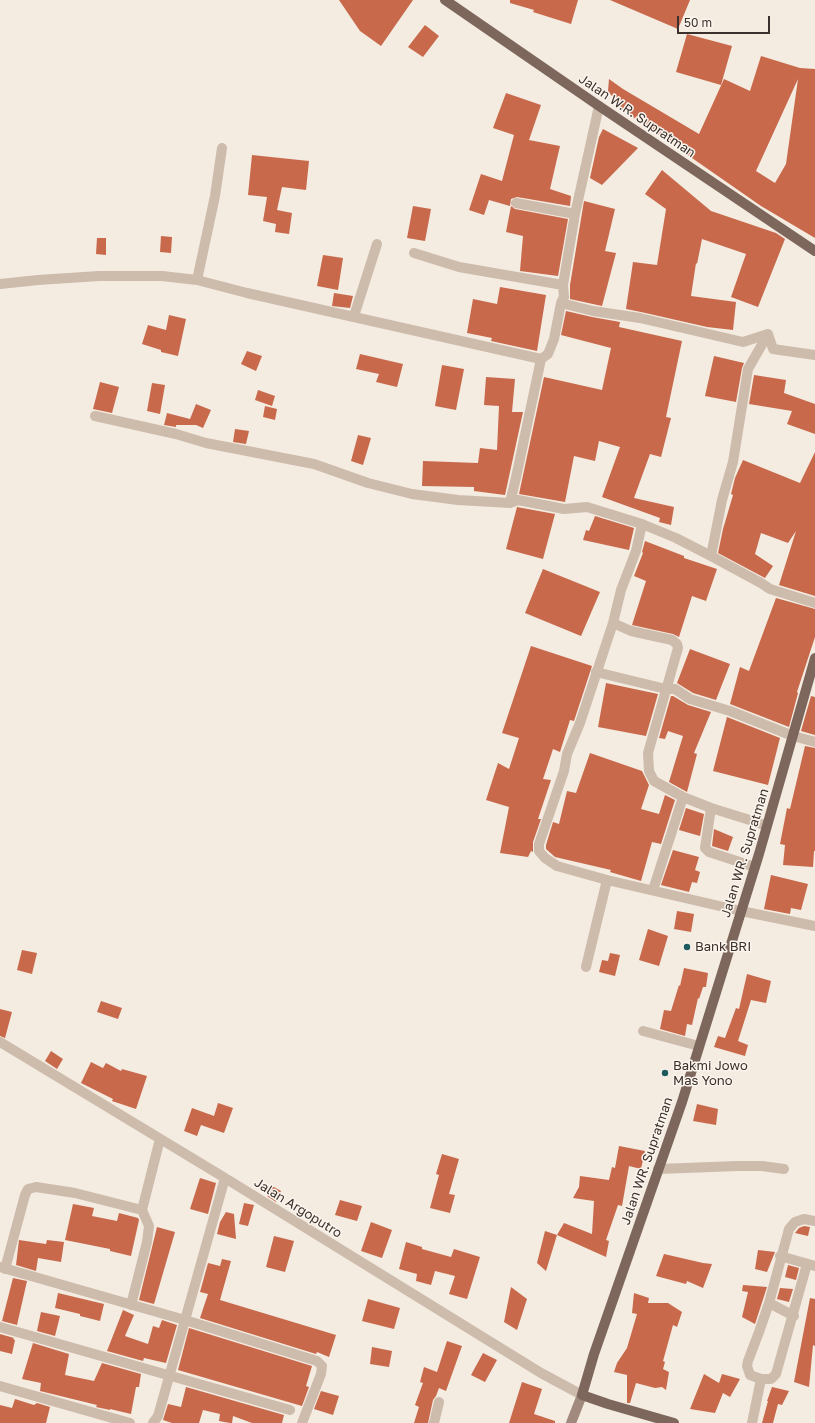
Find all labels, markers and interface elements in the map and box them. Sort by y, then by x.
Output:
scale bar [679,8,772,34]
text: 50 m [684,15,712,30]
street label: Jalan W.R. Supratman [576,71,698,161]
street label: Jalan WR. Supratman [718,787,772,919]
place label: Bank BRI [695,939,751,955]
marker: Bank BRI [682,942,692,952]
place label: Bakmi Jowo Mas Yono [673,1058,748,1089]
marker: Bakmi Jowo Mas Yono [660,1068,670,1078]
street label: Jalan WR. Supratman [618,1095,676,1227]
street label: Jalan Argoputro [251,1175,345,1241]

